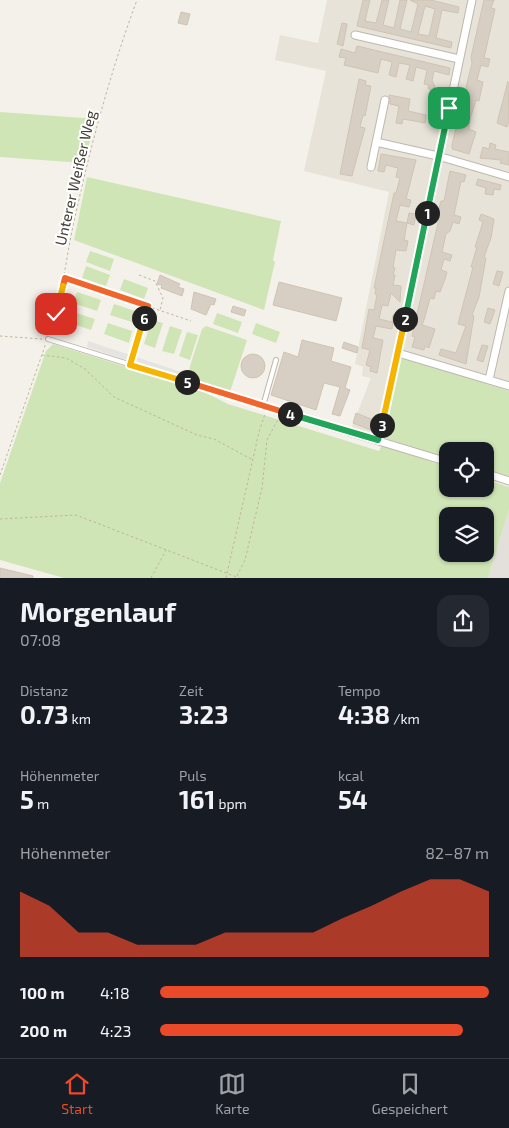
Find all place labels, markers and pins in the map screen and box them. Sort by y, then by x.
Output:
pin [428,87,470,129]
pin: 1 [414,200,440,226]
pin [35,293,77,335]
pin: 6 [132,306,156,330]
pin: 2 [392,306,418,332]
pin: 5 [174,370,200,394]
pin: 4 [278,402,302,426]
pin: 3 [370,412,394,438]

